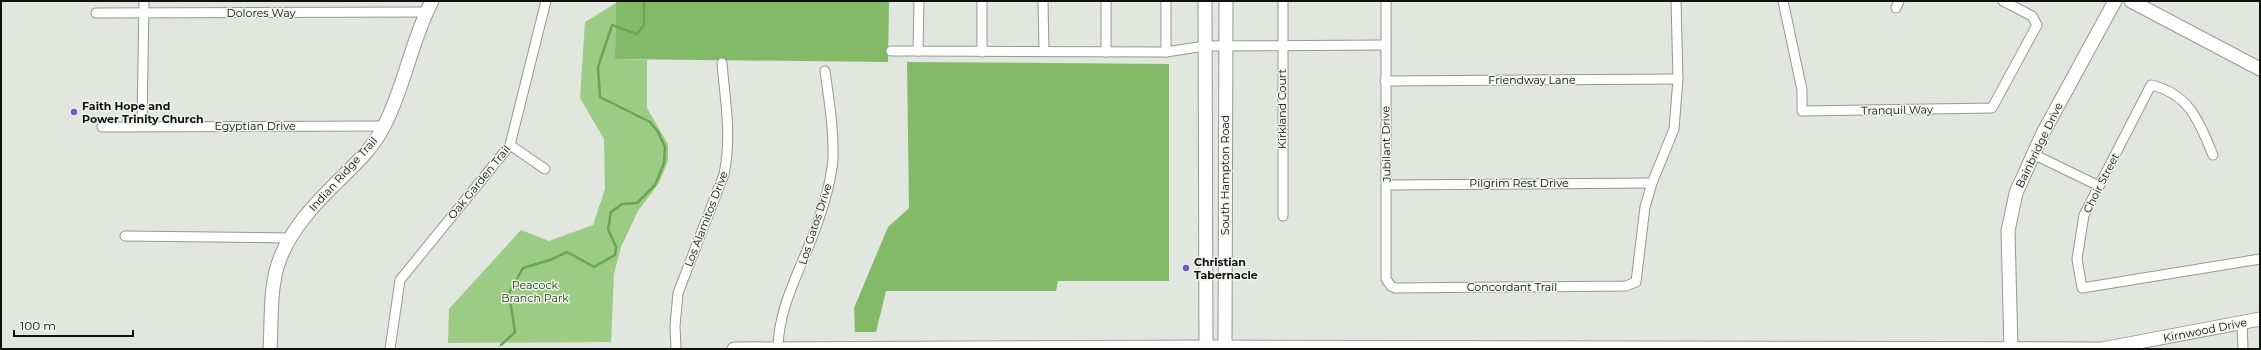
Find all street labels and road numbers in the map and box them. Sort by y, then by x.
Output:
street label: Dolores Way [227,6,295,20]
street label: Kirkland Court [1275,69,1289,149]
street label: Friendway Lane [1488,73,1576,87]
street label: Bainbridge Drive [2012,100,2066,190]
street label: Tranquil Way [1861,102,1933,118]
street label: Jubilant Drive [1378,105,1394,183]
street label: South Hampton Road [1218,115,1232,235]
street label: Egyptian Drive [214,119,296,133]
street label: Indian Ridge Trail [306,134,380,214]
street label: Oak Garden Trail [445,142,513,222]
street label: Choir Street [2080,150,2122,215]
street label: Los Alamitos Drive [681,169,731,269]
street label: Pilgrim Rest Drive [1469,176,1569,190]
street label: Los Gatos Drive [795,181,835,266]
street label: Concordant Trail [1467,280,1557,294]
street label: Kirnwood Drive [2162,315,2248,345]

